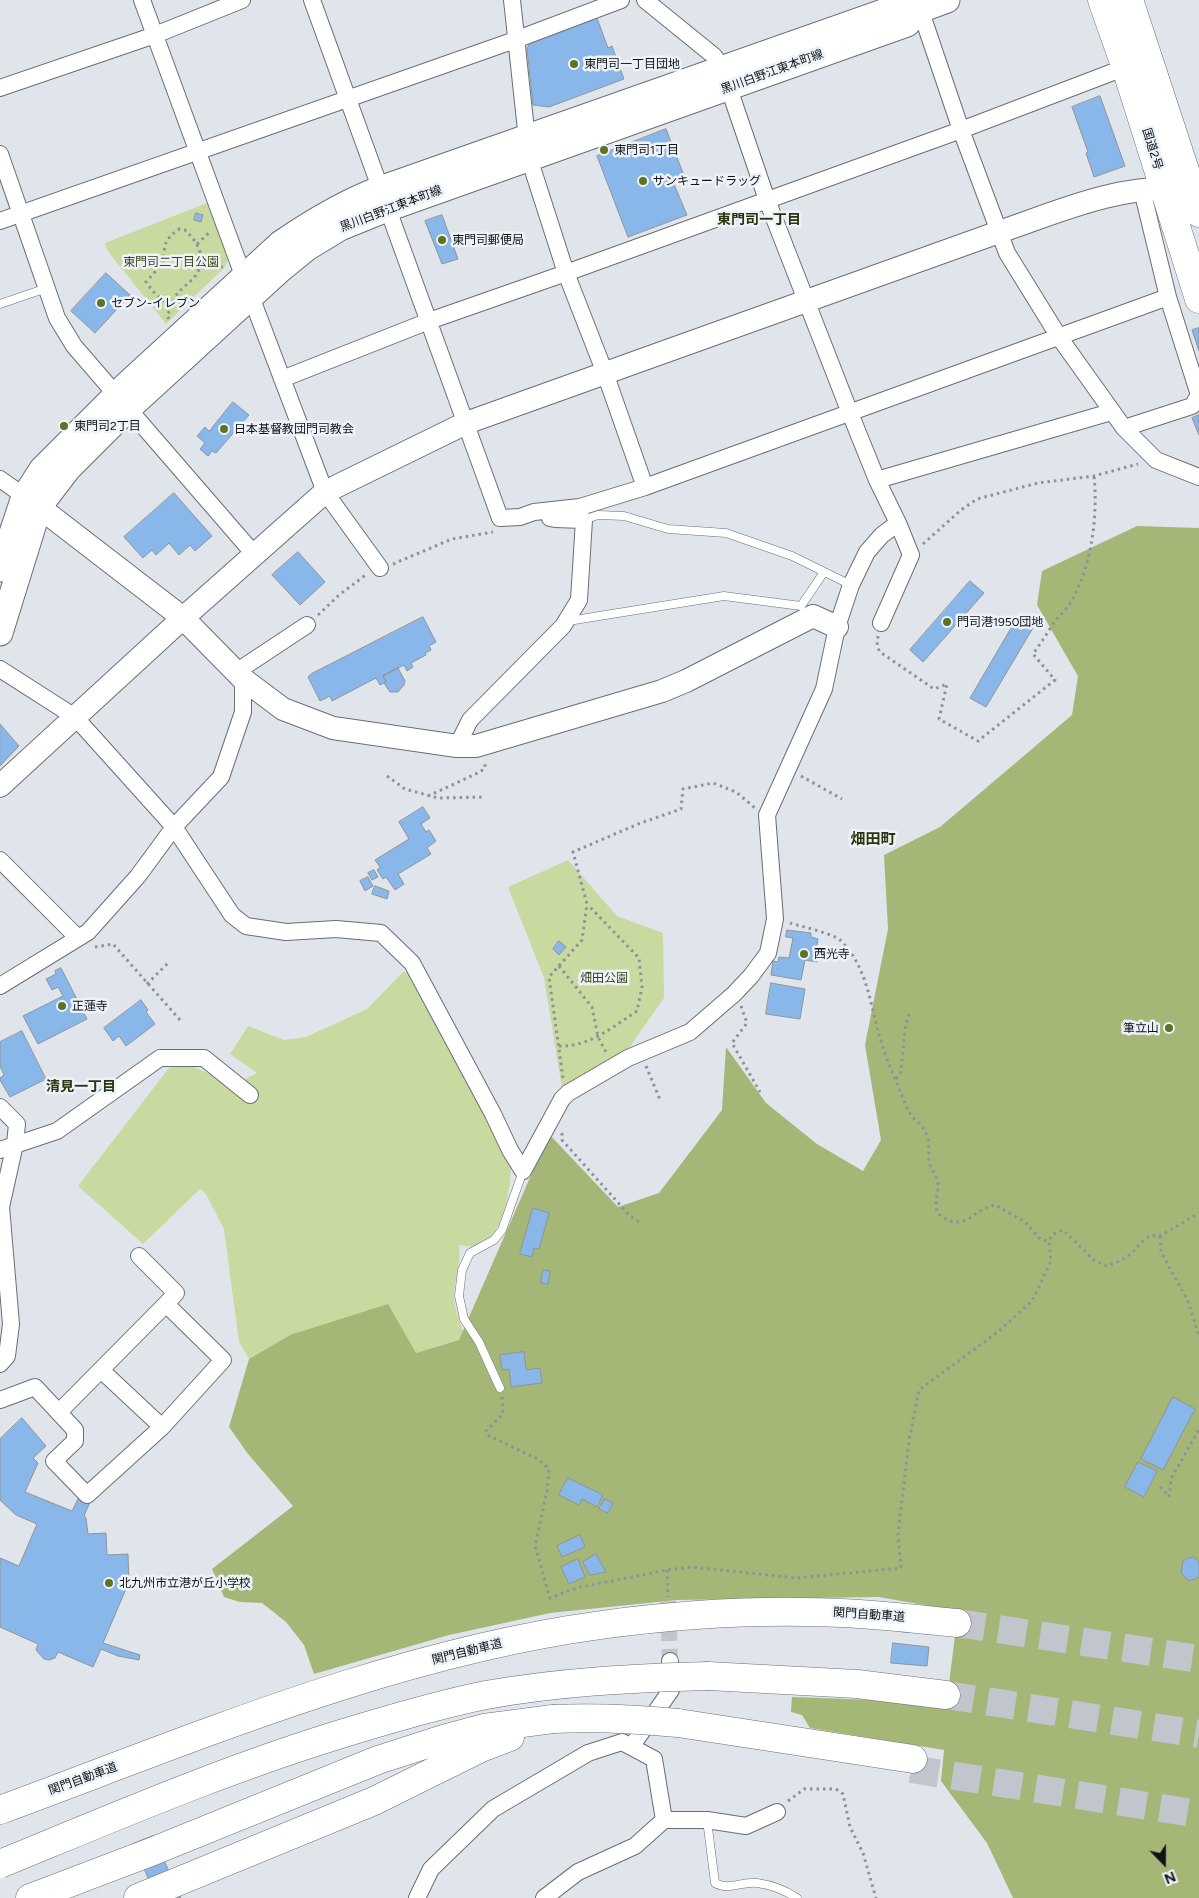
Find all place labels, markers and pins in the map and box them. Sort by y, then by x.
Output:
place label: 東門司一丁目団地 [584,57,680,71]
marker: 東門司一丁目団地 [568,58,580,70]
place label: 東門司1丁目 [614,143,679,157]
marker: 東門司1丁目 [598,144,610,156]
place label: サンキュードラッグ [653,174,761,188]
marker: サンキュードラッグ [637,175,649,187]
place label: 東門司郵便局 [452,233,524,247]
marker: 東門司郵便局 [436,234,448,246]
place label: セブン-イレブン [111,296,200,310]
marker: セブン-イレブン [95,297,107,309]
place label: 東門司2丁目 [74,419,141,433]
marker: 東門司2丁目 [58,420,70,432]
place label: 日本基督教団門司教会 [234,422,354,436]
marker: 日本基督教団門司教会 [218,423,230,435]
place label: 門司港1950団地 [957,615,1043,629]
marker: 門司港1950団地 [941,616,953,628]
place label: 西光寺 [814,947,850,961]
marker: 西光寺 [798,948,810,960]
place label: 正蓮寺 [72,999,108,1013]
marker: 正蓮寺 [56,1000,68,1012]
place label: 筆立山 [1123,1021,1159,1035]
marker: 筆立山 [1163,1022,1175,1034]
place label: 北九州市立港が丘小学校 [119,1576,251,1590]
marker: 北九州市立港が丘小学校 [103,1577,115,1589]

